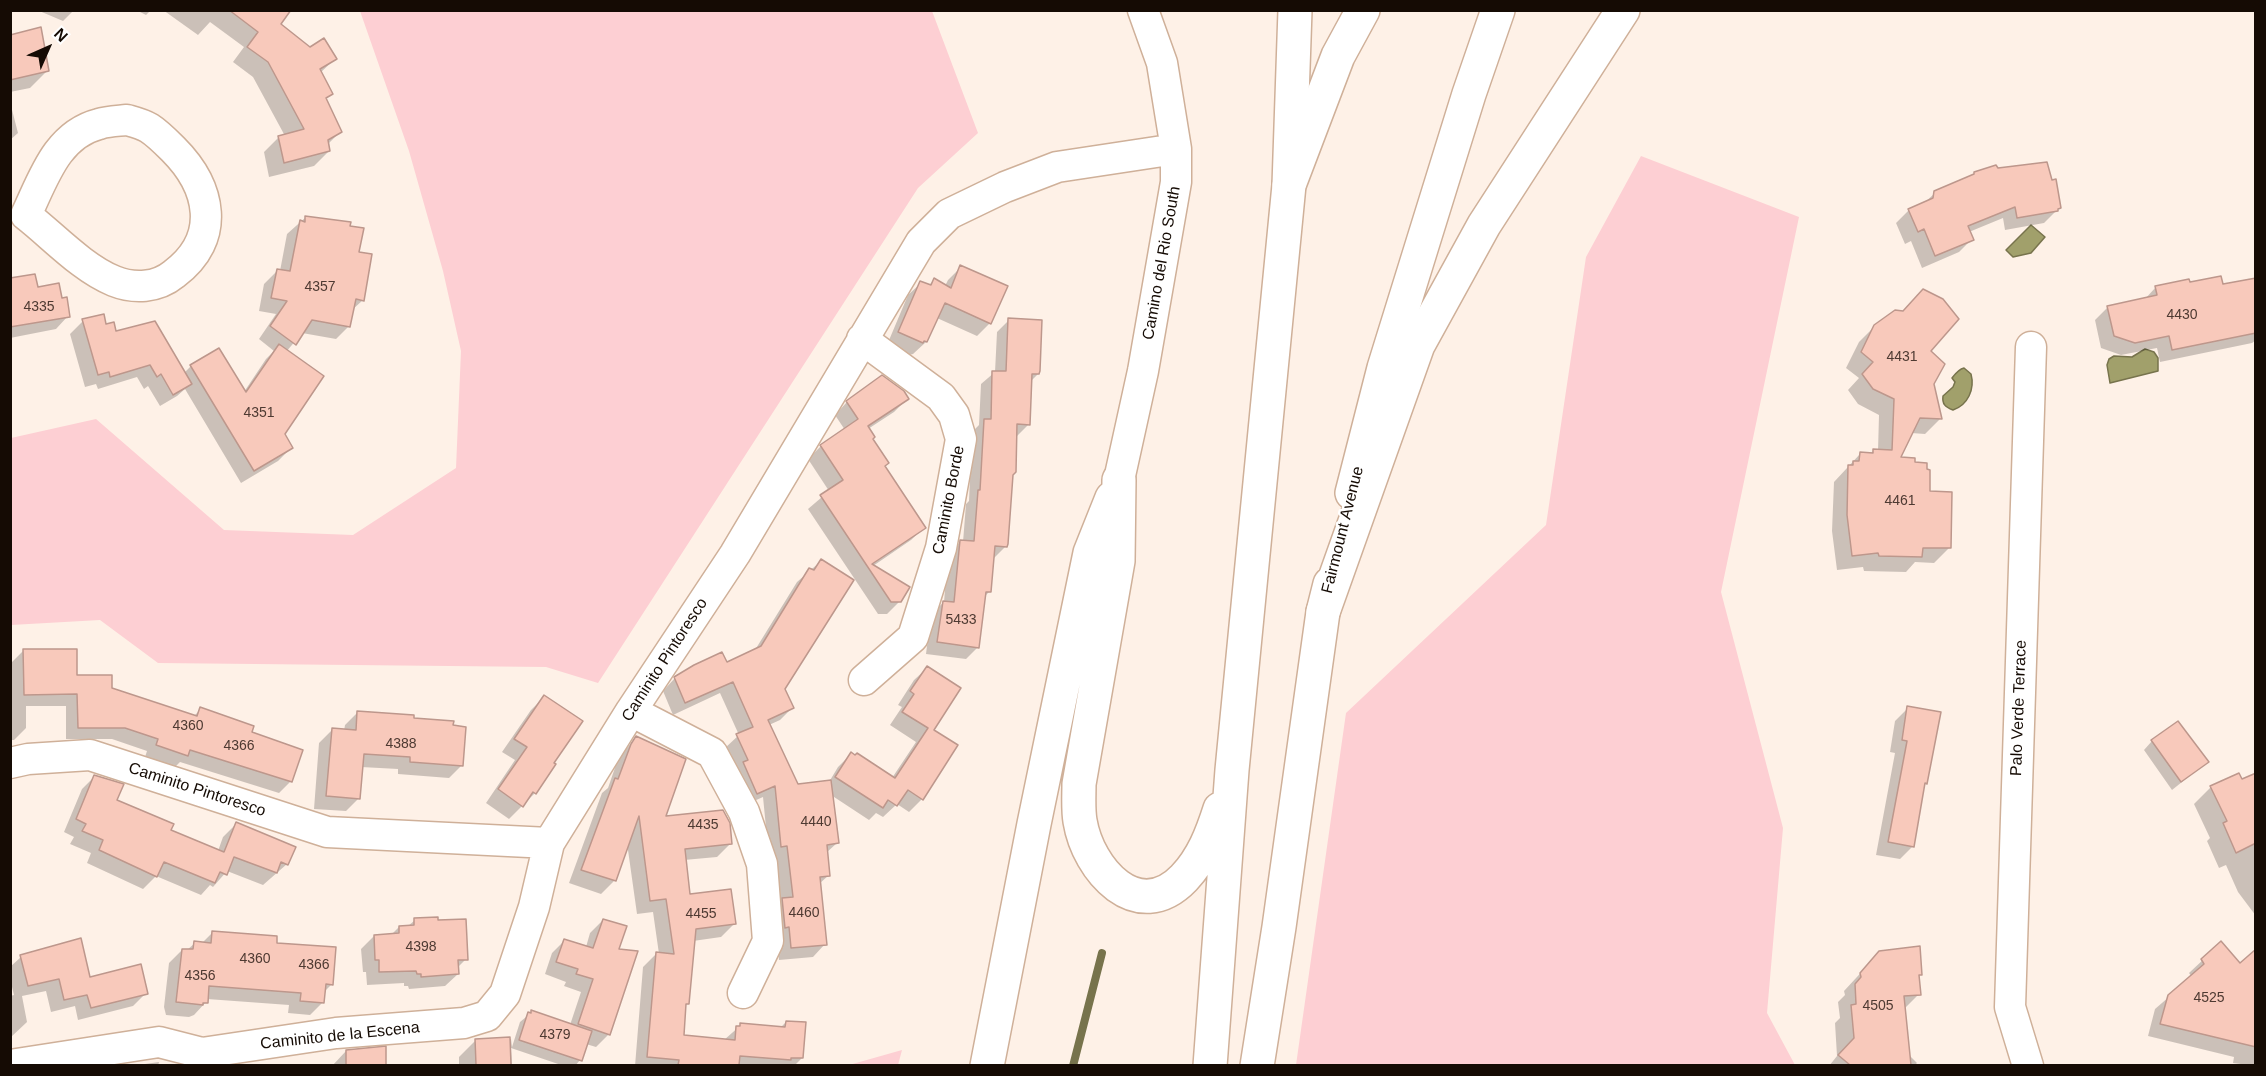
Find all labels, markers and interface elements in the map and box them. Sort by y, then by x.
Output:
north arrow [18,18,78,78]
text: N [51,25,71,45]
street label: Camino del Rio South [1139,185,1185,341]
house number: 4357 [304,279,336,295]
house number: 4335 [23,299,55,315]
house number: 4430 [2166,307,2198,323]
house number: 4431 [1886,349,1918,365]
house number: 4351 [243,405,275,421]
street label: Caminito Borde [929,444,969,556]
street label: Fairmount Avenue [1318,464,1368,596]
house number: 4461 [1884,493,1916,509]
street label: Caminito Pintoresco [618,595,712,725]
house number: 5433 [945,612,977,628]
street label: Palo Verde Terrace [2007,640,2031,776]
house number: 4360 [172,718,204,734]
house number: 4388 [385,736,417,752]
house number: 4366 [223,738,255,754]
street label: Caminito Pintoresco [126,759,268,821]
house number: 4440 [800,814,832,830]
house number: 4435 [687,817,719,833]
house number: 4460 [788,905,820,921]
house number: 4455 [685,906,717,922]
house number: 4398 [405,939,437,955]
house number: 4360 [239,951,271,967]
house number: 4366 [298,957,330,973]
house number: 4356 [184,968,216,984]
house number: 4525 [2193,990,2225,1006]
house number: 4505 [1862,998,1894,1014]
street label: Caminito de la Escena [259,1018,421,1054]
house number: 4379 [539,1027,571,1043]

